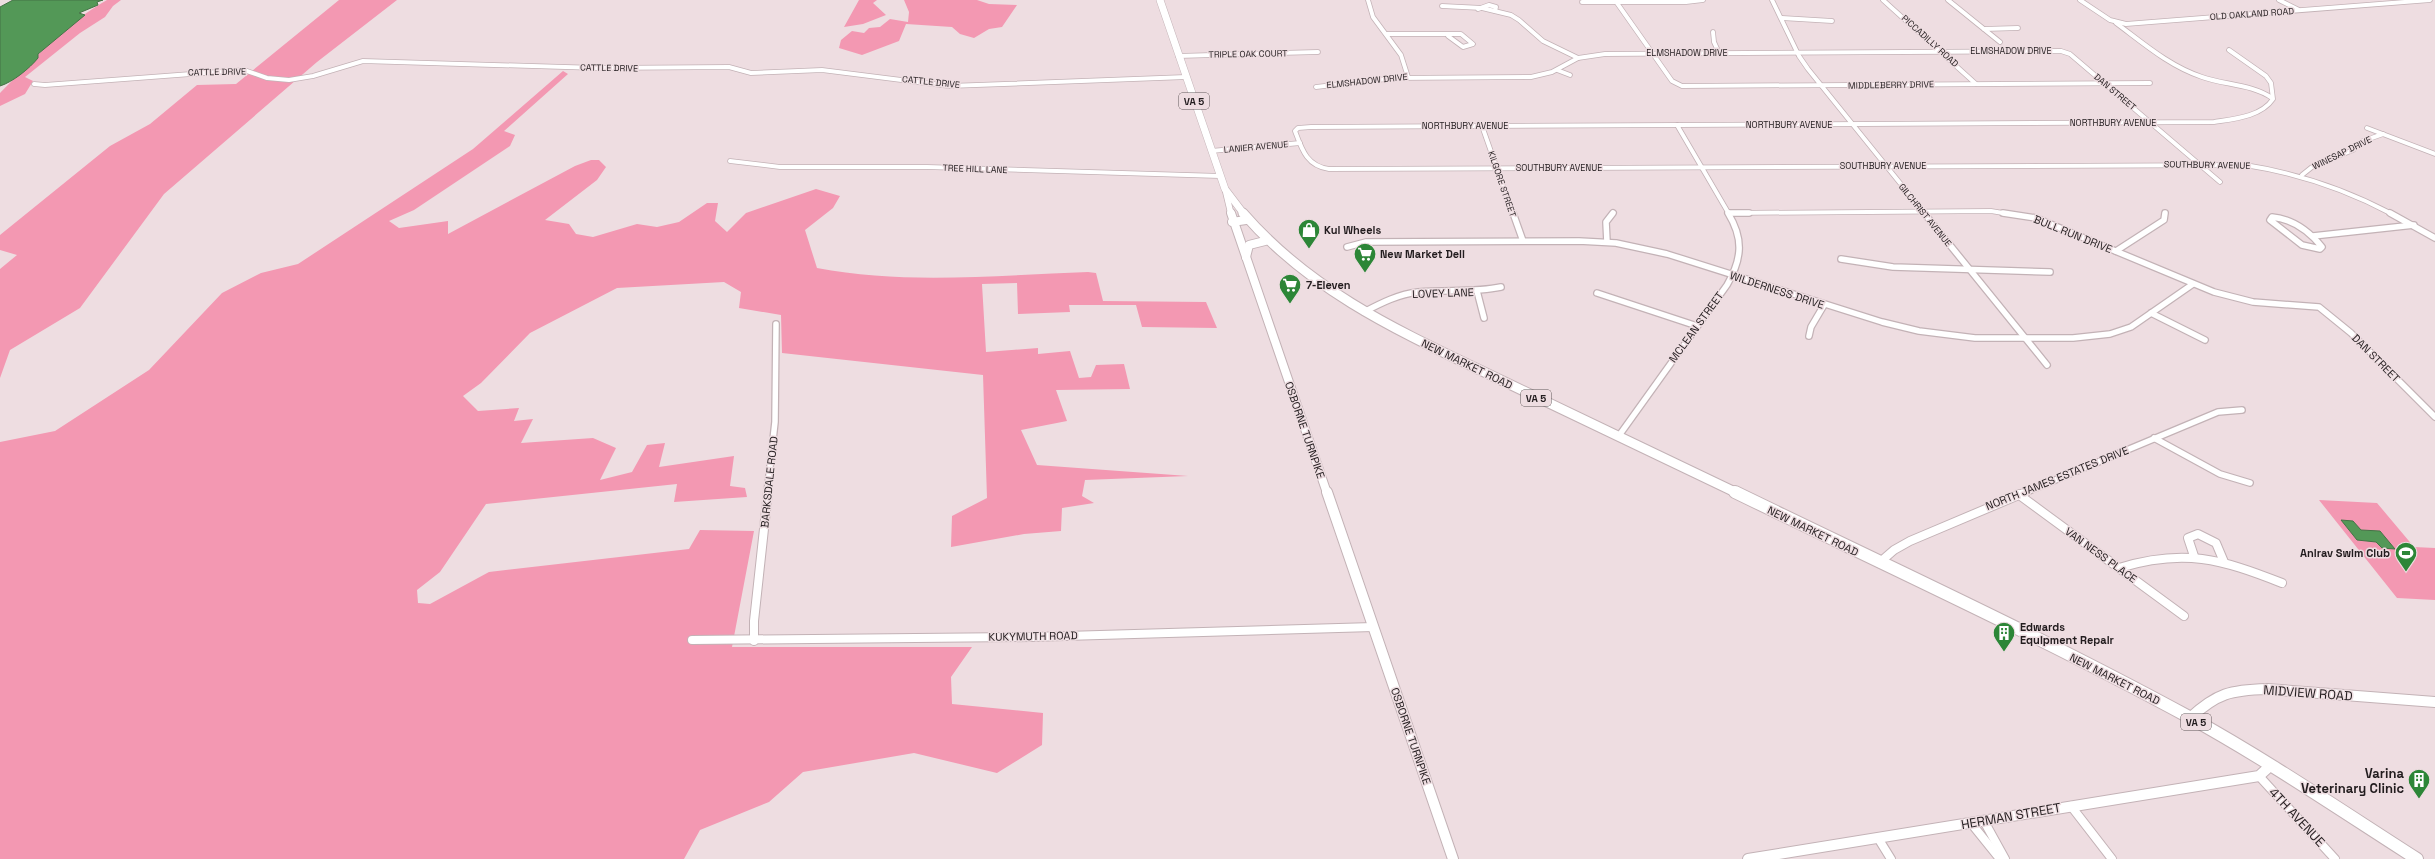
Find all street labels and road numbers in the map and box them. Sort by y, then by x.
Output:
street label: OLD OAKLAND ROAD [2209,5,2295,23]
street label: PICCADILLY ROAD [1899,12,1961,70]
street label: ELMSHADOW DRIVE [1970,45,2052,57]
street label: TRIPLE OAK COURT [1208,47,1288,61]
street label: ELMSHADOW DRIVE [1646,47,1728,59]
street label: CATTLE DRIVE [580,61,638,75]
street label: CATTLE DRIVE [188,65,246,79]
street label: ELMSHADOW DRIVE [1326,71,1408,91]
street label: DAN STREET [2091,71,2139,114]
street label: CATTLE DRIVE [901,73,961,91]
street label: MIDDLEBERRY DRIVE [1848,78,1934,92]
road number: VA 5 [1179,93,1209,109]
street label: NORTHBURY AVENUE [2070,117,2156,129]
street label: NORTHBURY AVENUE [1746,119,1832,131]
street label: NORTHBURY AVENUE [1422,120,1508,132]
street label: WINESAP DRIVE [2310,133,2374,173]
street label: LANIER AVENUE [1223,138,1289,156]
street label: KILGORE STREET [1485,149,1519,219]
street label: SOUTHBURY AVENUE [2164,158,2250,172]
street label: SOUTHBURY AVENUE [1840,160,1926,172]
street label: TREE HILL LANE [942,162,1008,176]
street label: SOUTHBURY AVENUE [1516,162,1602,174]
street label: GILCHRIST AVENUE [1896,181,1954,249]
street label: BULL RUN DRIVE [2032,212,2114,256]
street label: WILDERNESS DRIVE [1728,268,1826,312]
street label: LOVEY LANE [1412,285,1474,301]
street label: MCLEAN STREET [1665,288,1727,365]
street label: DAN STREET [2349,331,2404,386]
street label: NEW MARKET ROAD [1419,336,1515,392]
street label: OSBORNE TURNPIKE [1282,380,1328,480]
road number: VA 5 [1521,390,1551,406]
street label: BARKSDALE ROAD [757,436,781,528]
street label: NORTH JAMES ESTATES DRIVE [1983,443,2131,513]
street label: NEW MARKET ROAD [1765,503,1861,559]
street label: VAN NESS PLACE [2062,524,2140,586]
street label: KUKYMUTH ROAD [988,628,1078,644]
street label: NEW MARKET ROAD [2067,650,2163,708]
street label: MIDVIEW ROAD [2263,681,2353,705]
street label: OSBORNE TURNPIKE [1388,686,1434,786]
road number: VA 5 [2181,714,2211,730]
street label: 4TH AVENUE [2265,784,2329,850]
street label: HERMAN STREET [1960,799,2063,833]

